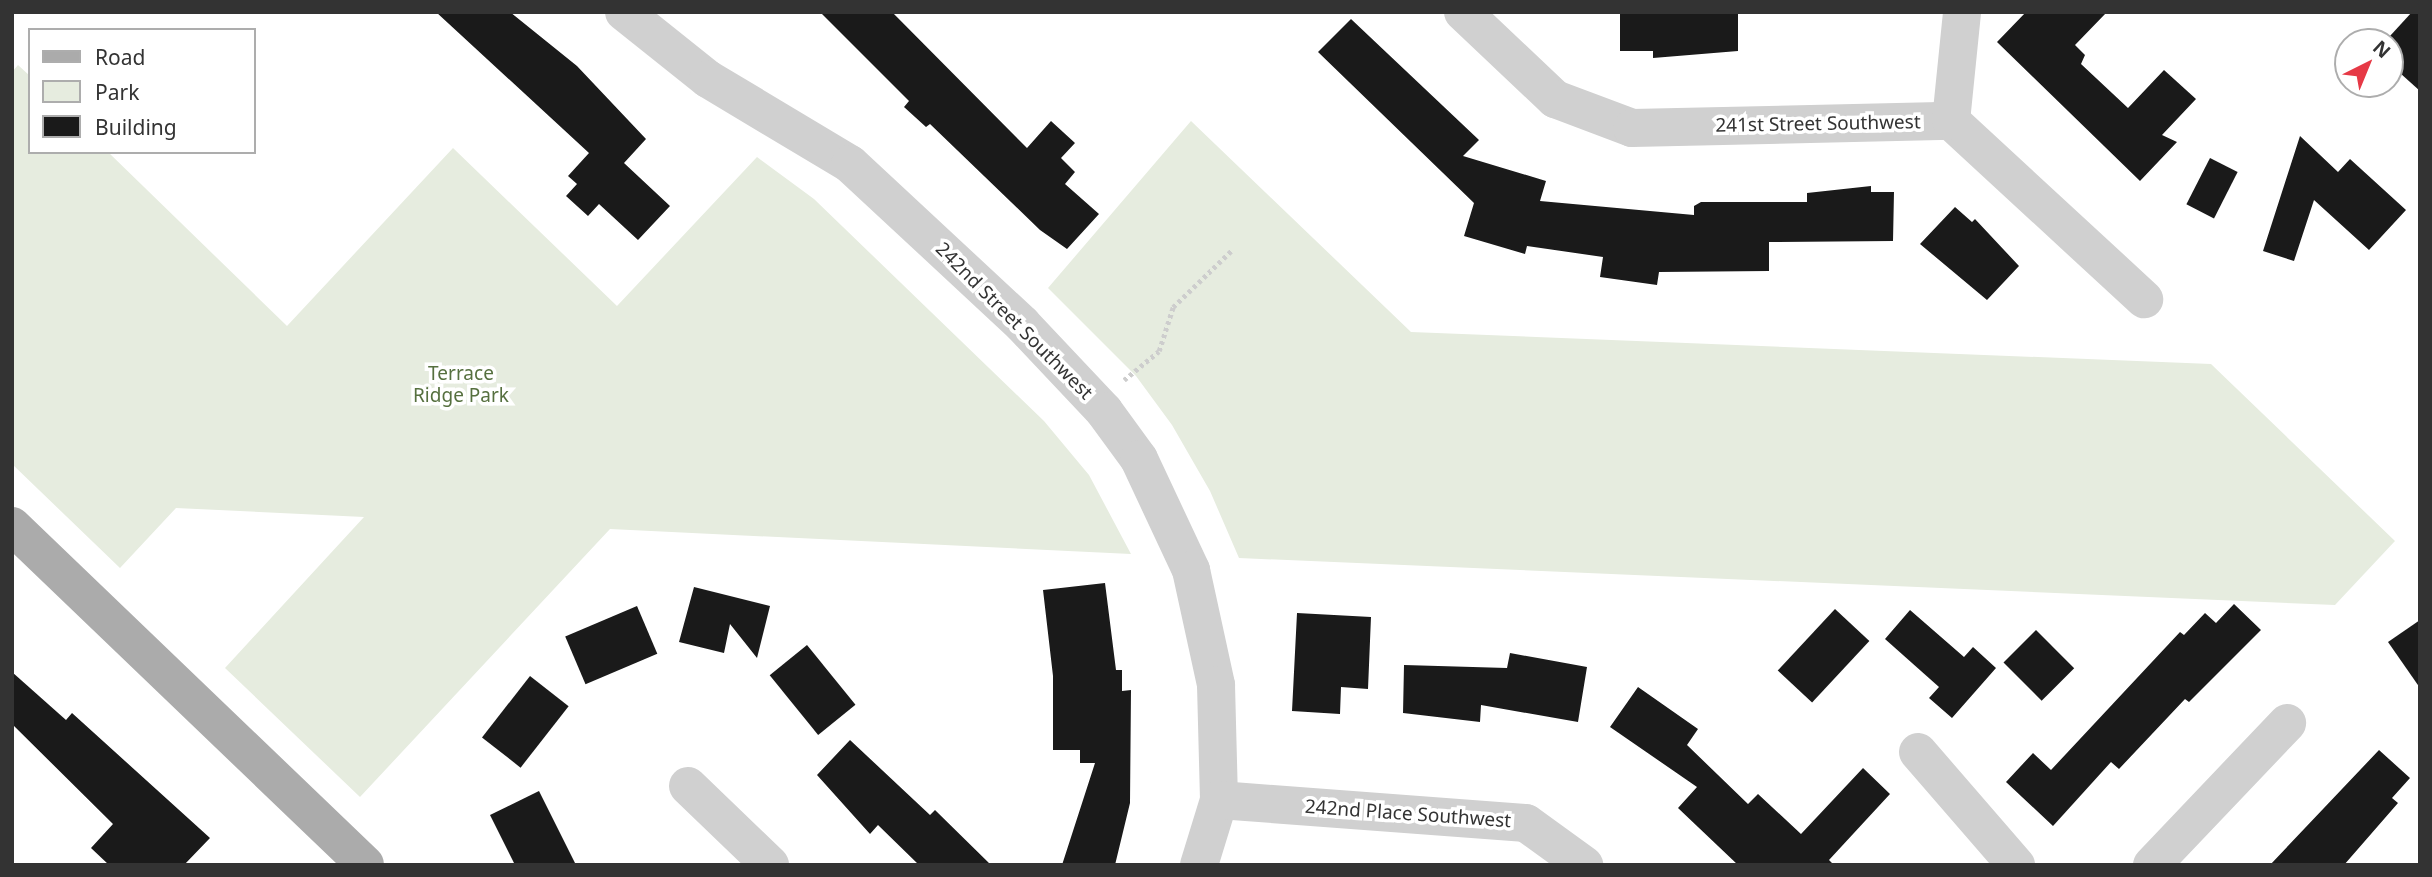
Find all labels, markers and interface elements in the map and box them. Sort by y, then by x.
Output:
legend [28,28,256,154]
north arrow [2334,28,2404,98]
text: N [2367,34,2396,64]
text: Road [95,43,145,71]
text: Park [95,78,139,106]
street label: 241st Street Southwest [1715,111,1921,137]
text: Building [95,113,177,141]
street label: 242nd Street Southwest [931,238,1097,404]
park label: Terrace Ridge Park [413,363,509,407]
street label: 242nd Place Southwest [1304,795,1512,833]

